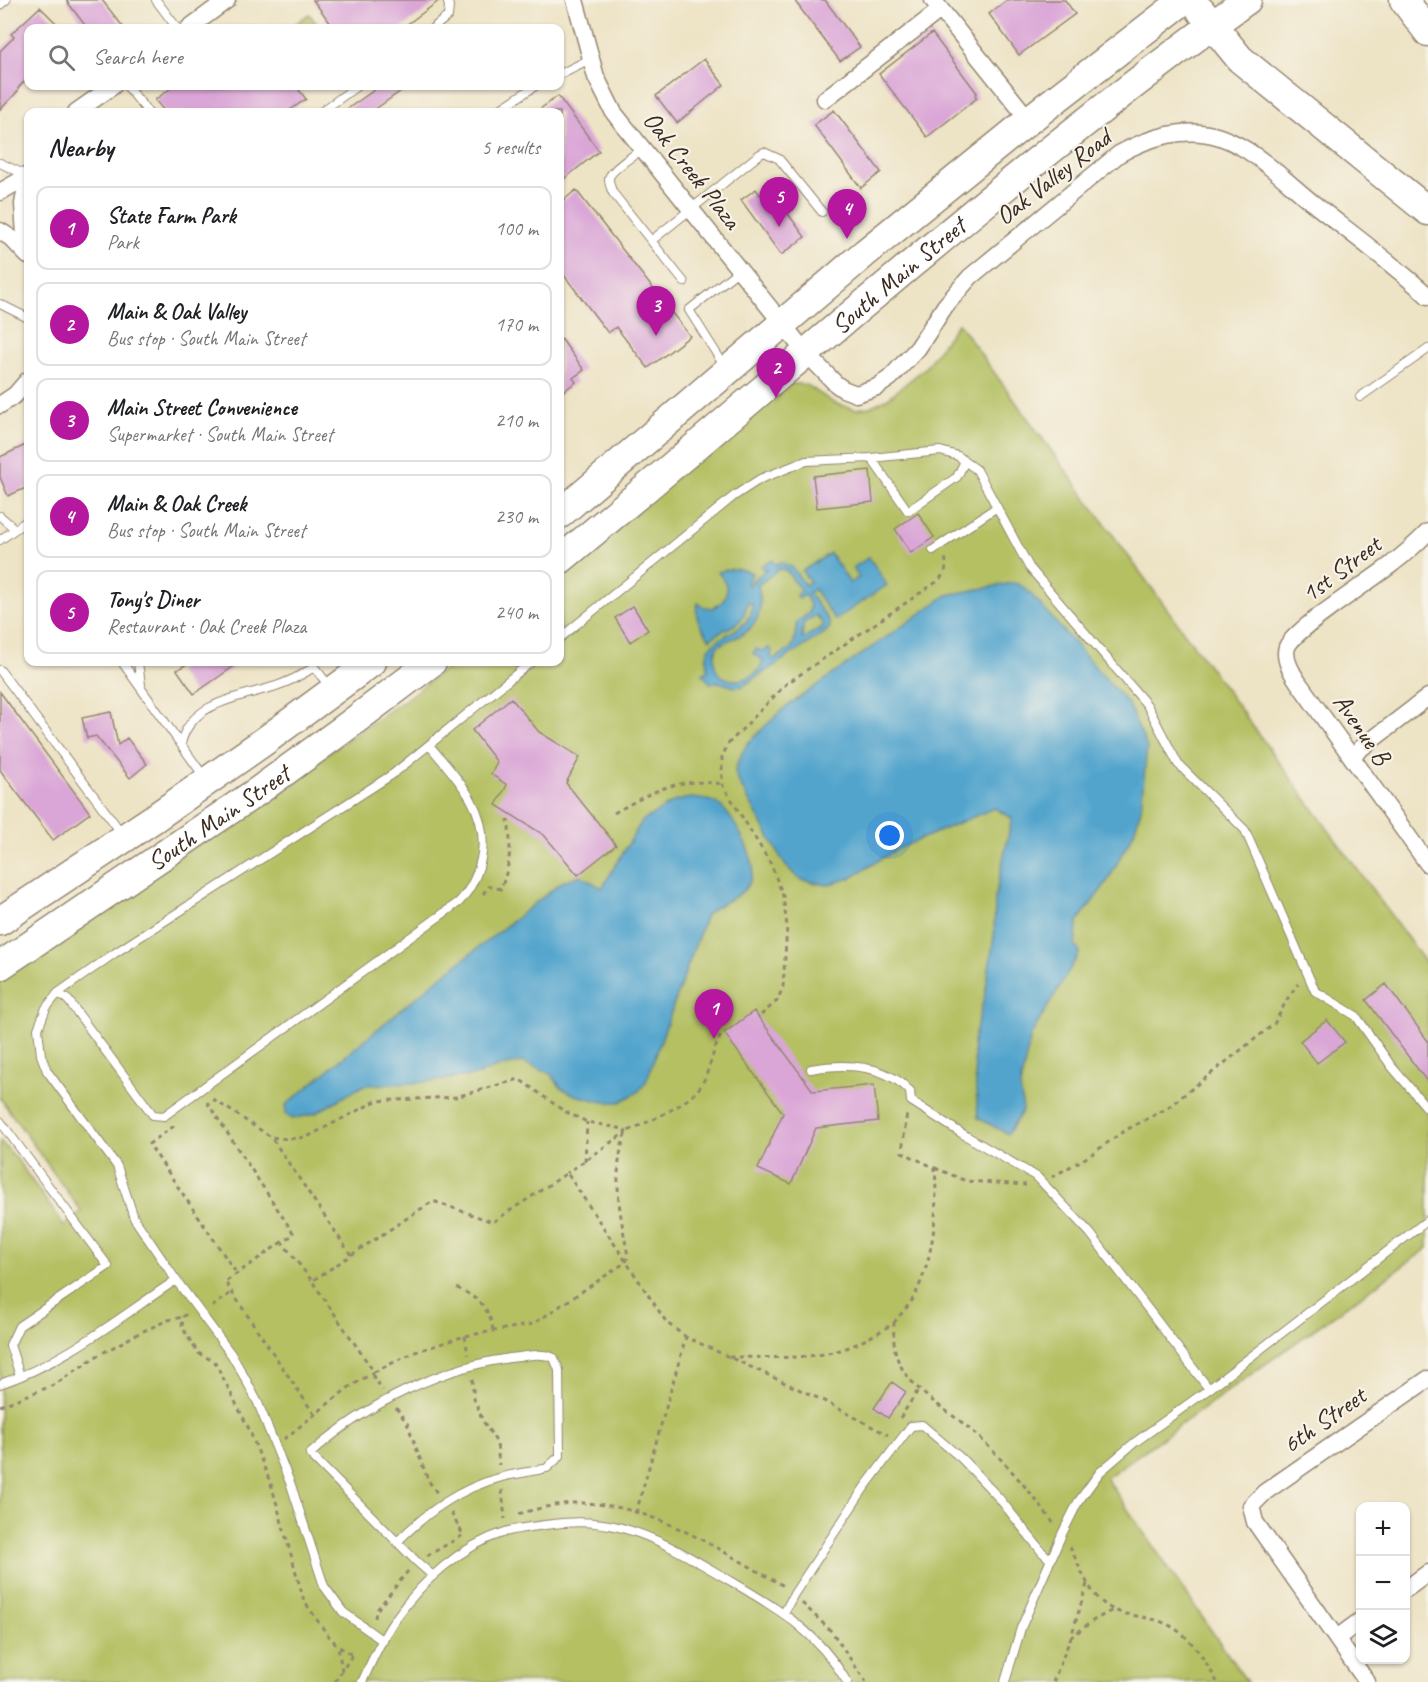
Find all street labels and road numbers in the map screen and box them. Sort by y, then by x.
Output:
street label: Oak Creek Plaza [636,104,749,237]
street label: Oak Valley Road [989,119,1120,232]
street label: South Main Street [824,207,975,341]
street label: 1st Street [1295,527,1389,610]
street label: Avenue B [1326,687,1399,772]
street label: South Main Street [141,755,299,878]
street label: 6th Street [1276,1378,1374,1461]

